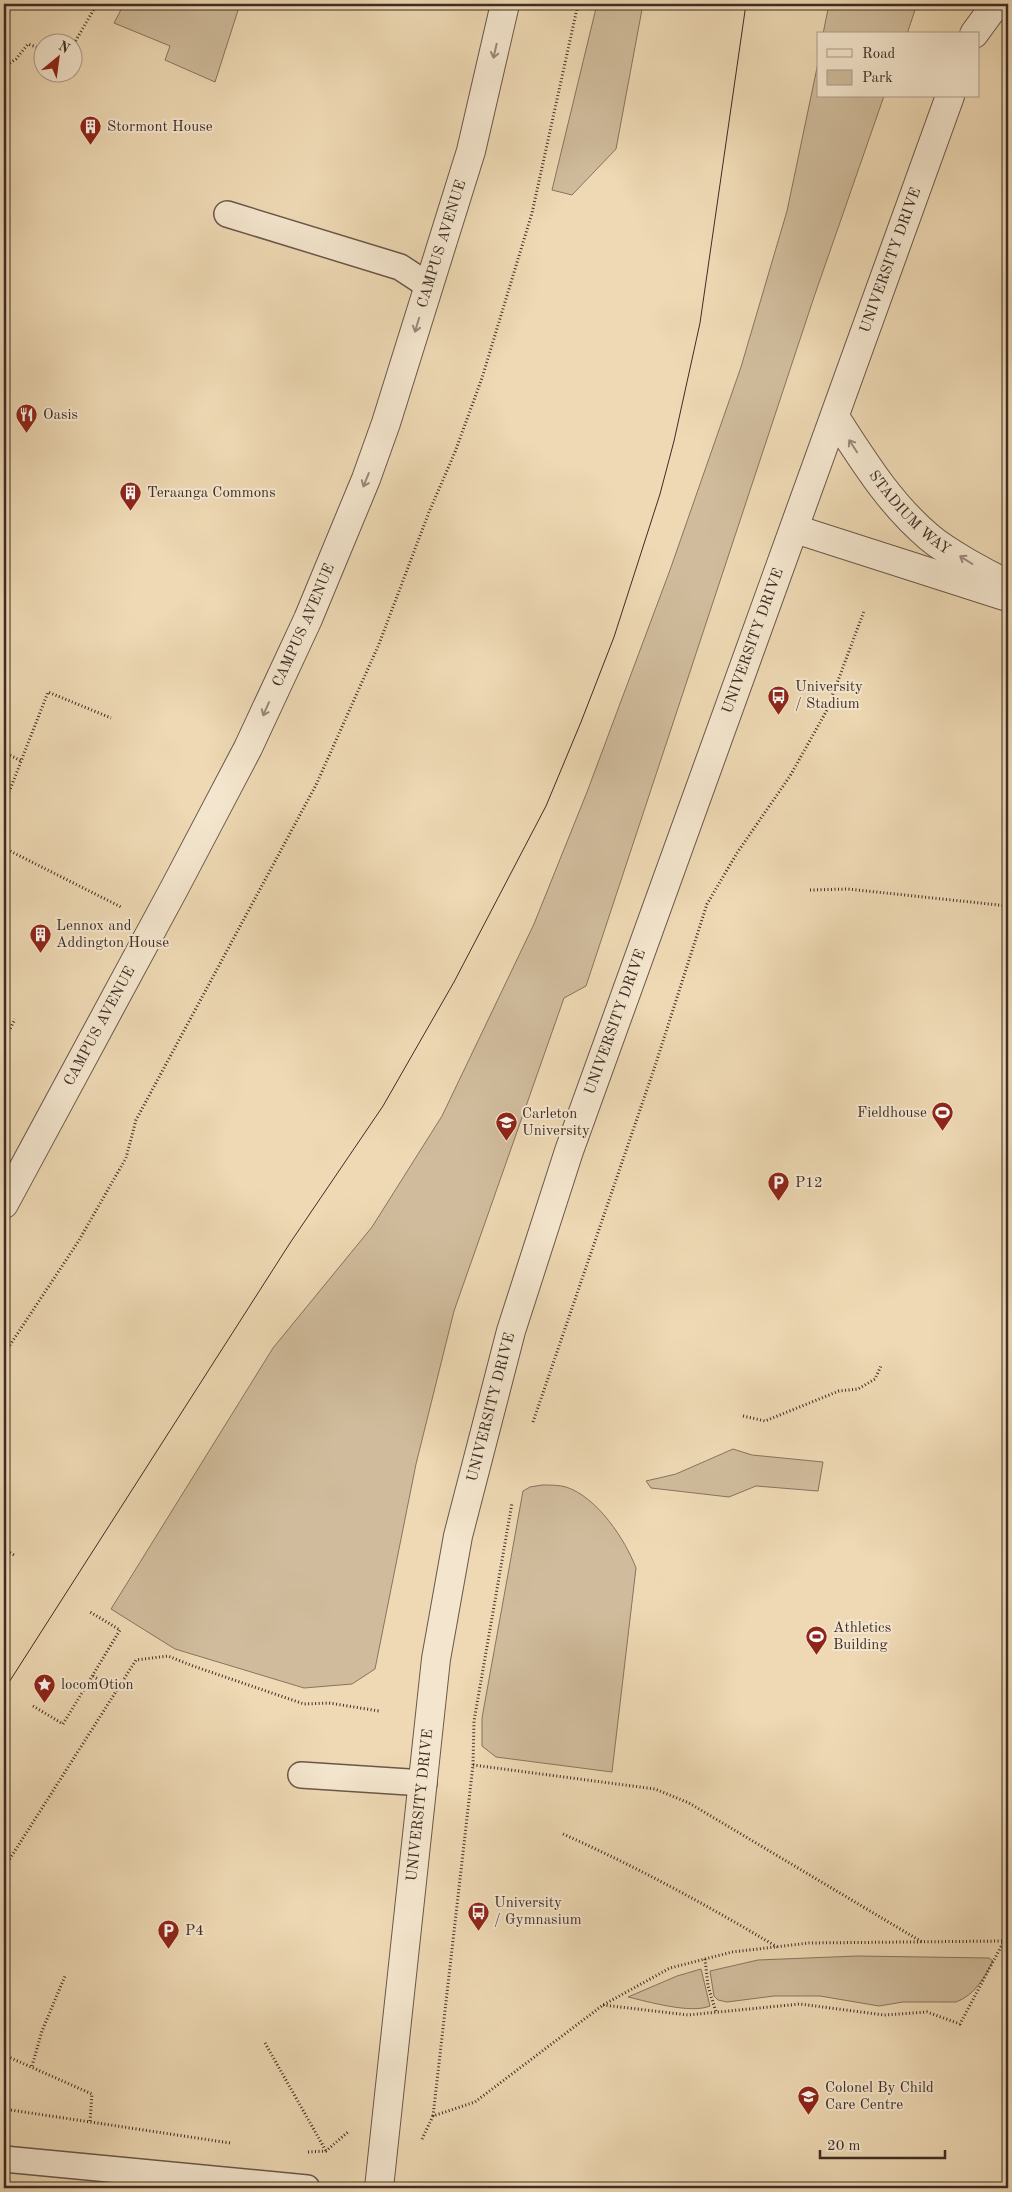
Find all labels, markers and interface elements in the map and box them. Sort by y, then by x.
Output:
north arrow [32,32,82,82]
legend [817,32,980,98]
text: N [56,39,72,56]
one-way arrow [490,43,499,59]
text: Road [862,47,896,62]
text: Park [862,71,893,86]
building icon: Stormont House [79,115,103,146]
place label: Stormont House [107,120,213,135]
street label: CAMPUS AVENUE [415,178,469,310]
street label: UNIVERSITY DRIVE [858,186,924,335]
one-way arrow [411,317,421,333]
restaurant icon: Oasis [15,403,39,434]
place label: Oasis [43,408,78,423]
one-way arrow [848,439,858,453]
street label: STADIUM WAY [866,468,953,558]
one-way arrow [360,472,370,487]
building icon: Teraanga Commons [119,481,143,512]
place label: Teraanga Commons [147,486,276,501]
one-way arrow [959,555,973,565]
street label: CAMPUS AVENUE [270,562,338,689]
street label: UNIVERSITY DRIVE [720,566,786,716]
place label: University / Stadium [795,680,863,712]
bus stop icon: University / Stadium [767,684,791,715]
one-way arrow [260,701,270,716]
place label: Lennox and Addington House [56,919,169,951]
building icon: Lennox and Addington House [28,923,52,954]
street label: UNIVERSITY DRIVE [582,947,649,1097]
street label: CAMPUS AVENUE [62,964,138,1088]
sports icon: Fieldhouse [931,1101,955,1132]
place label: Fieldhouse [857,1106,927,1121]
place label: Carleton University [522,1107,590,1139]
school or university icon: Carleton University [494,1111,518,1142]
parking icon: P12 [767,1171,791,1202]
place label: P12 [795,1176,823,1191]
street label: UNIVERSITY DRIVE [465,1331,518,1483]
place label: Athletics Building [833,1621,891,1653]
sports icon: Athletics Building [805,1625,829,1656]
place icon: locomOtion [33,1673,57,1704]
place label: locomOtion [61,1678,134,1693]
street label: UNIVERSITY DRIVE [405,1728,436,1882]
place label: University / Gymnasium [494,1896,582,1928]
bus stop icon: University / Gymnasium [466,1900,490,1931]
parking icon: P4 [157,1919,181,1950]
place label: P4 [185,1924,204,1939]
place label: Colonel By Child Care Centre [825,2081,934,2113]
school or university icon: Colonel By Child Care Centre [797,2085,821,2116]
scale bar [820,2127,944,2159]
text: 20 m [827,2139,861,2154]

